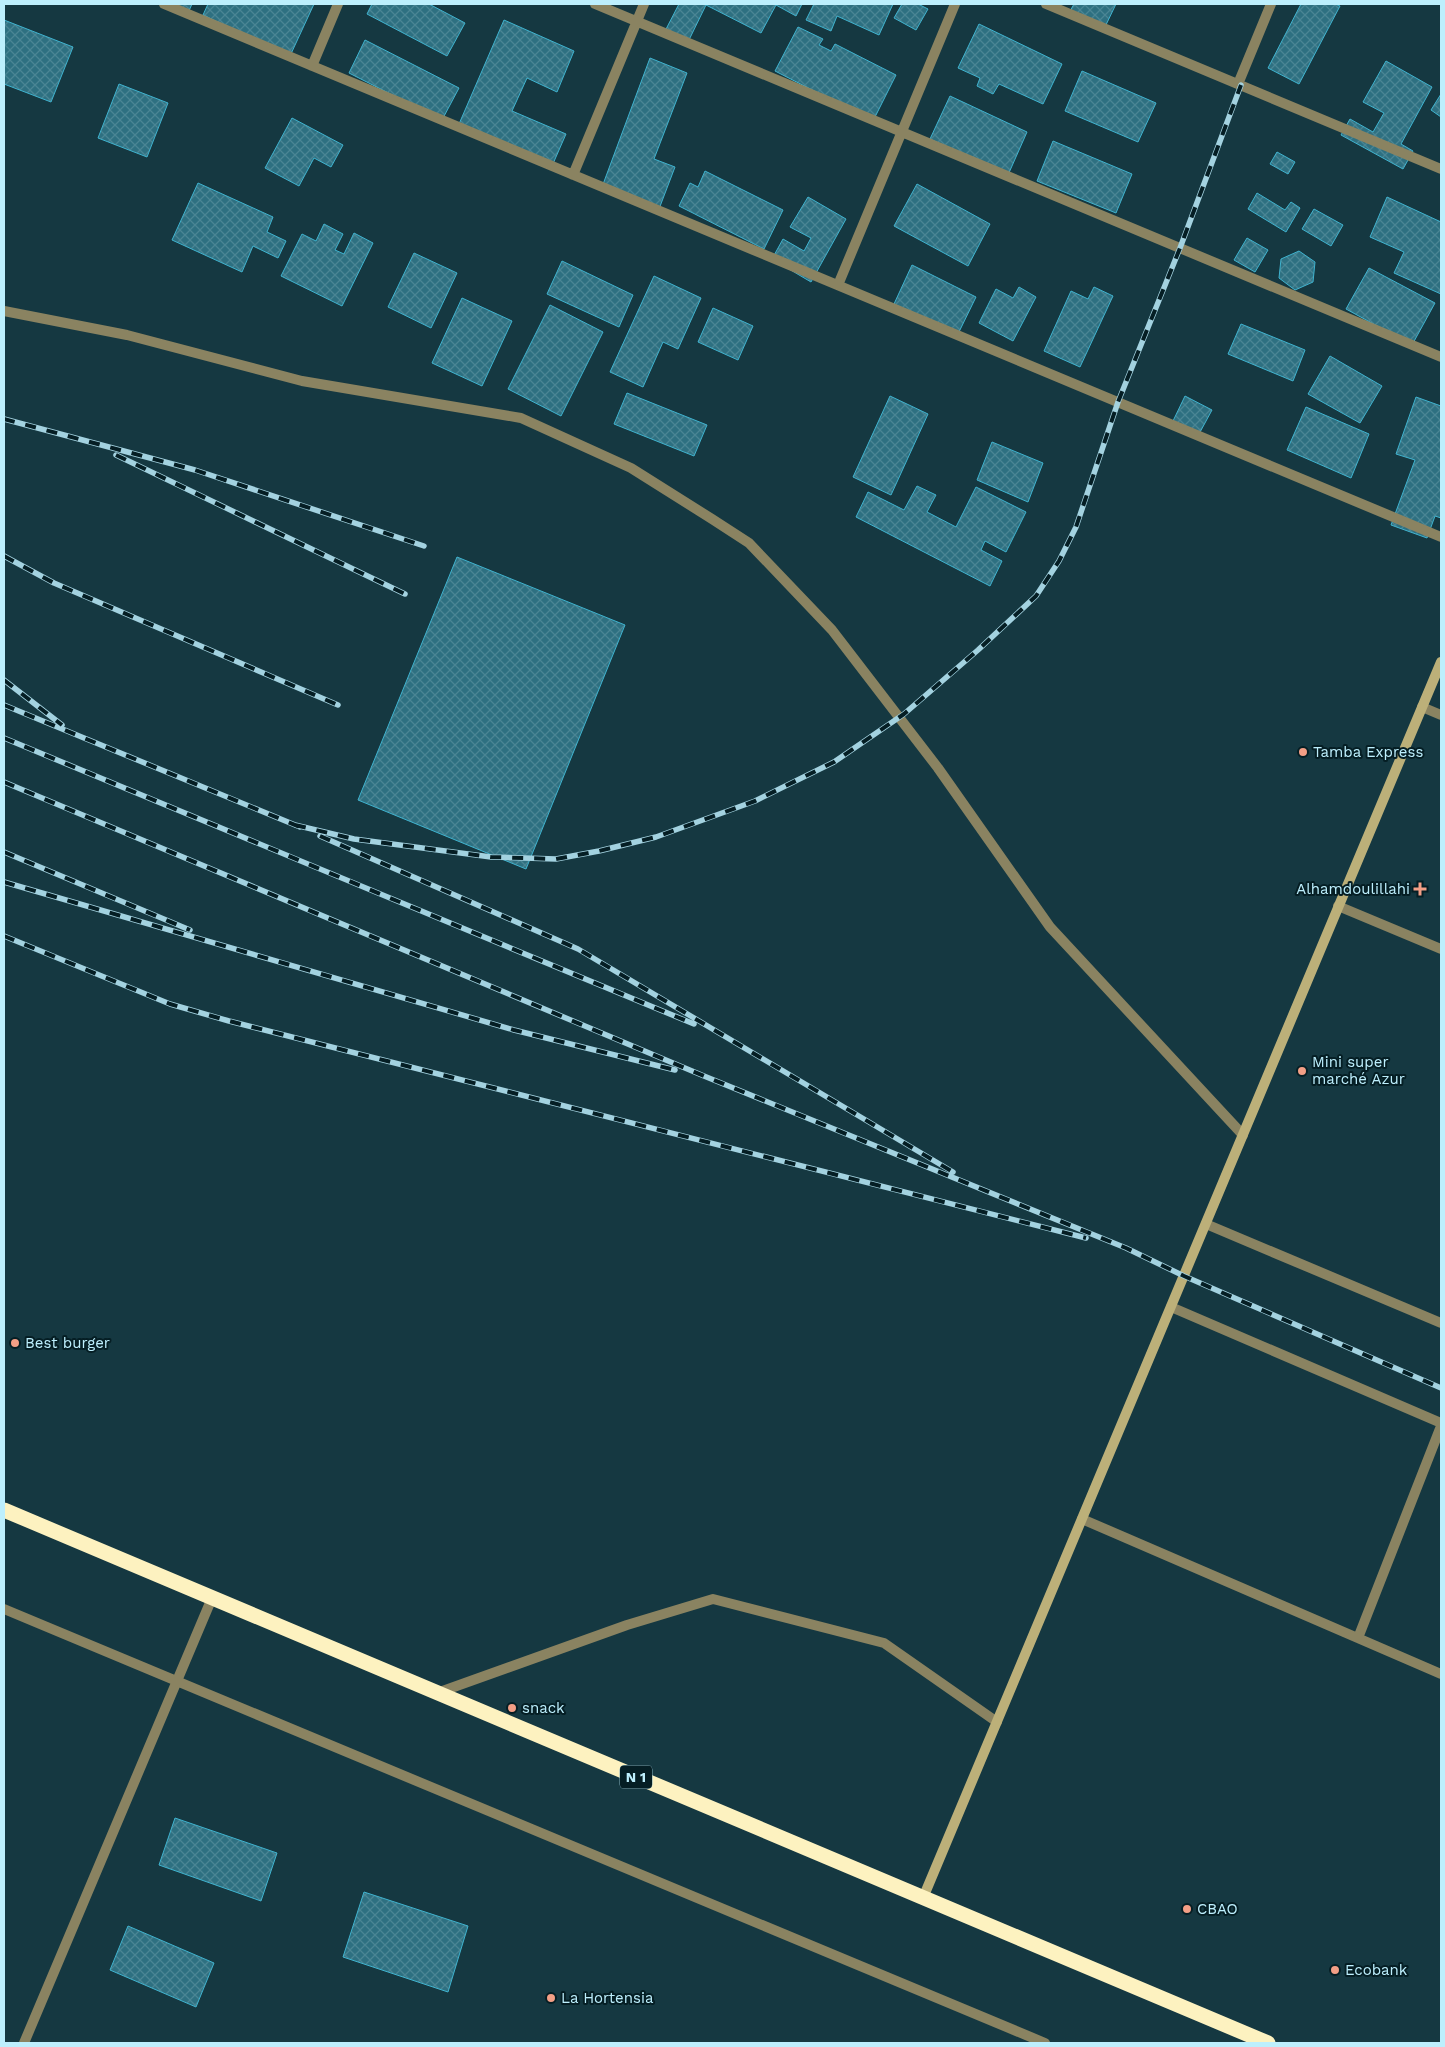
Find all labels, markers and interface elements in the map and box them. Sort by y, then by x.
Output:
place label: Tamba Express [1313,743,1423,761]
marker: Tamba Express [1297,746,1309,758]
place label: Alhamdoulillahi [1296,880,1410,898]
marker: Alhamdoulillahi [1414,883,1426,895]
place label: Mini super marché Azur [1312,1053,1405,1088]
marker: Mini super marché Azur [1296,1065,1308,1077]
place label: Best burger [25,1334,110,1352]
marker: Best burger [9,1337,21,1349]
place label: snack [522,1699,565,1717]
marker: snack [506,1702,518,1714]
road number: N 1 [620,1765,652,1788]
place label: CBAO [1197,1900,1238,1918]
marker: CBAO [1181,1903,1193,1915]
place label: Ecobank [1345,1961,1408,1979]
marker: Ecobank [1329,1964,1341,1976]
place label: La Hortensia [561,1989,654,2007]
marker: La Hortensia [545,1992,557,2004]

